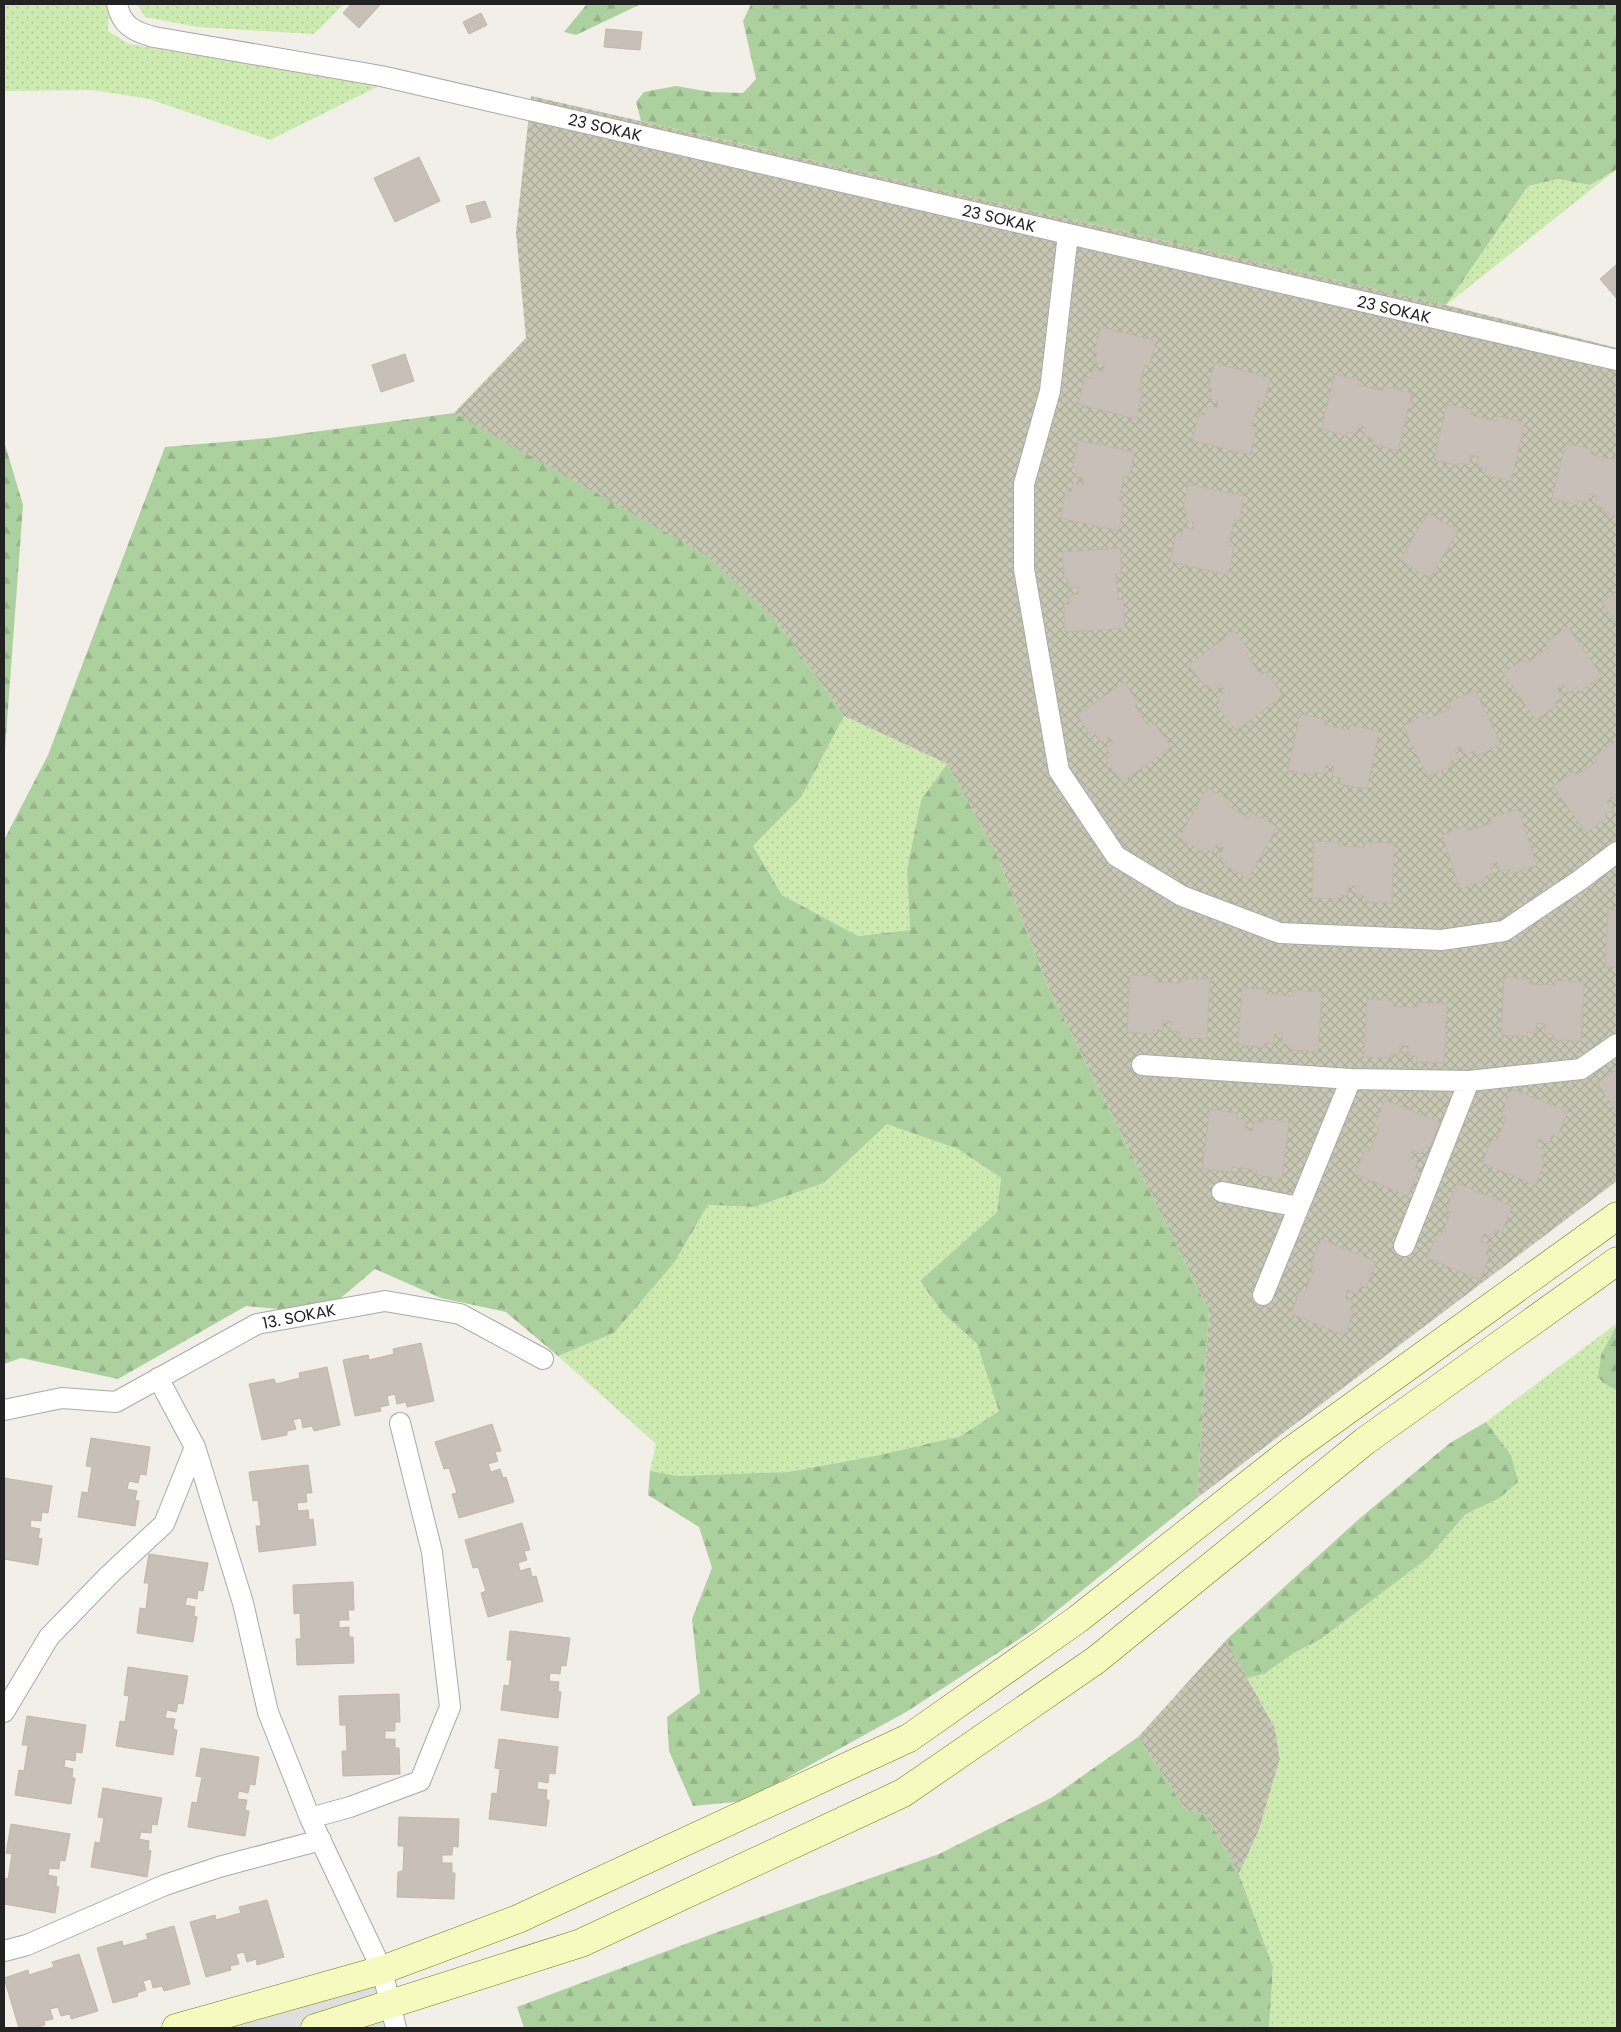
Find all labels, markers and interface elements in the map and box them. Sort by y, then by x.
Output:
street label: 23 SOKAK [566,108,644,147]
street label: 23 SOKAK [960,199,1038,238]
street label: 23 SOKAK [1355,290,1433,329]
street label: 13. SOKAK [261,1298,338,1335]

